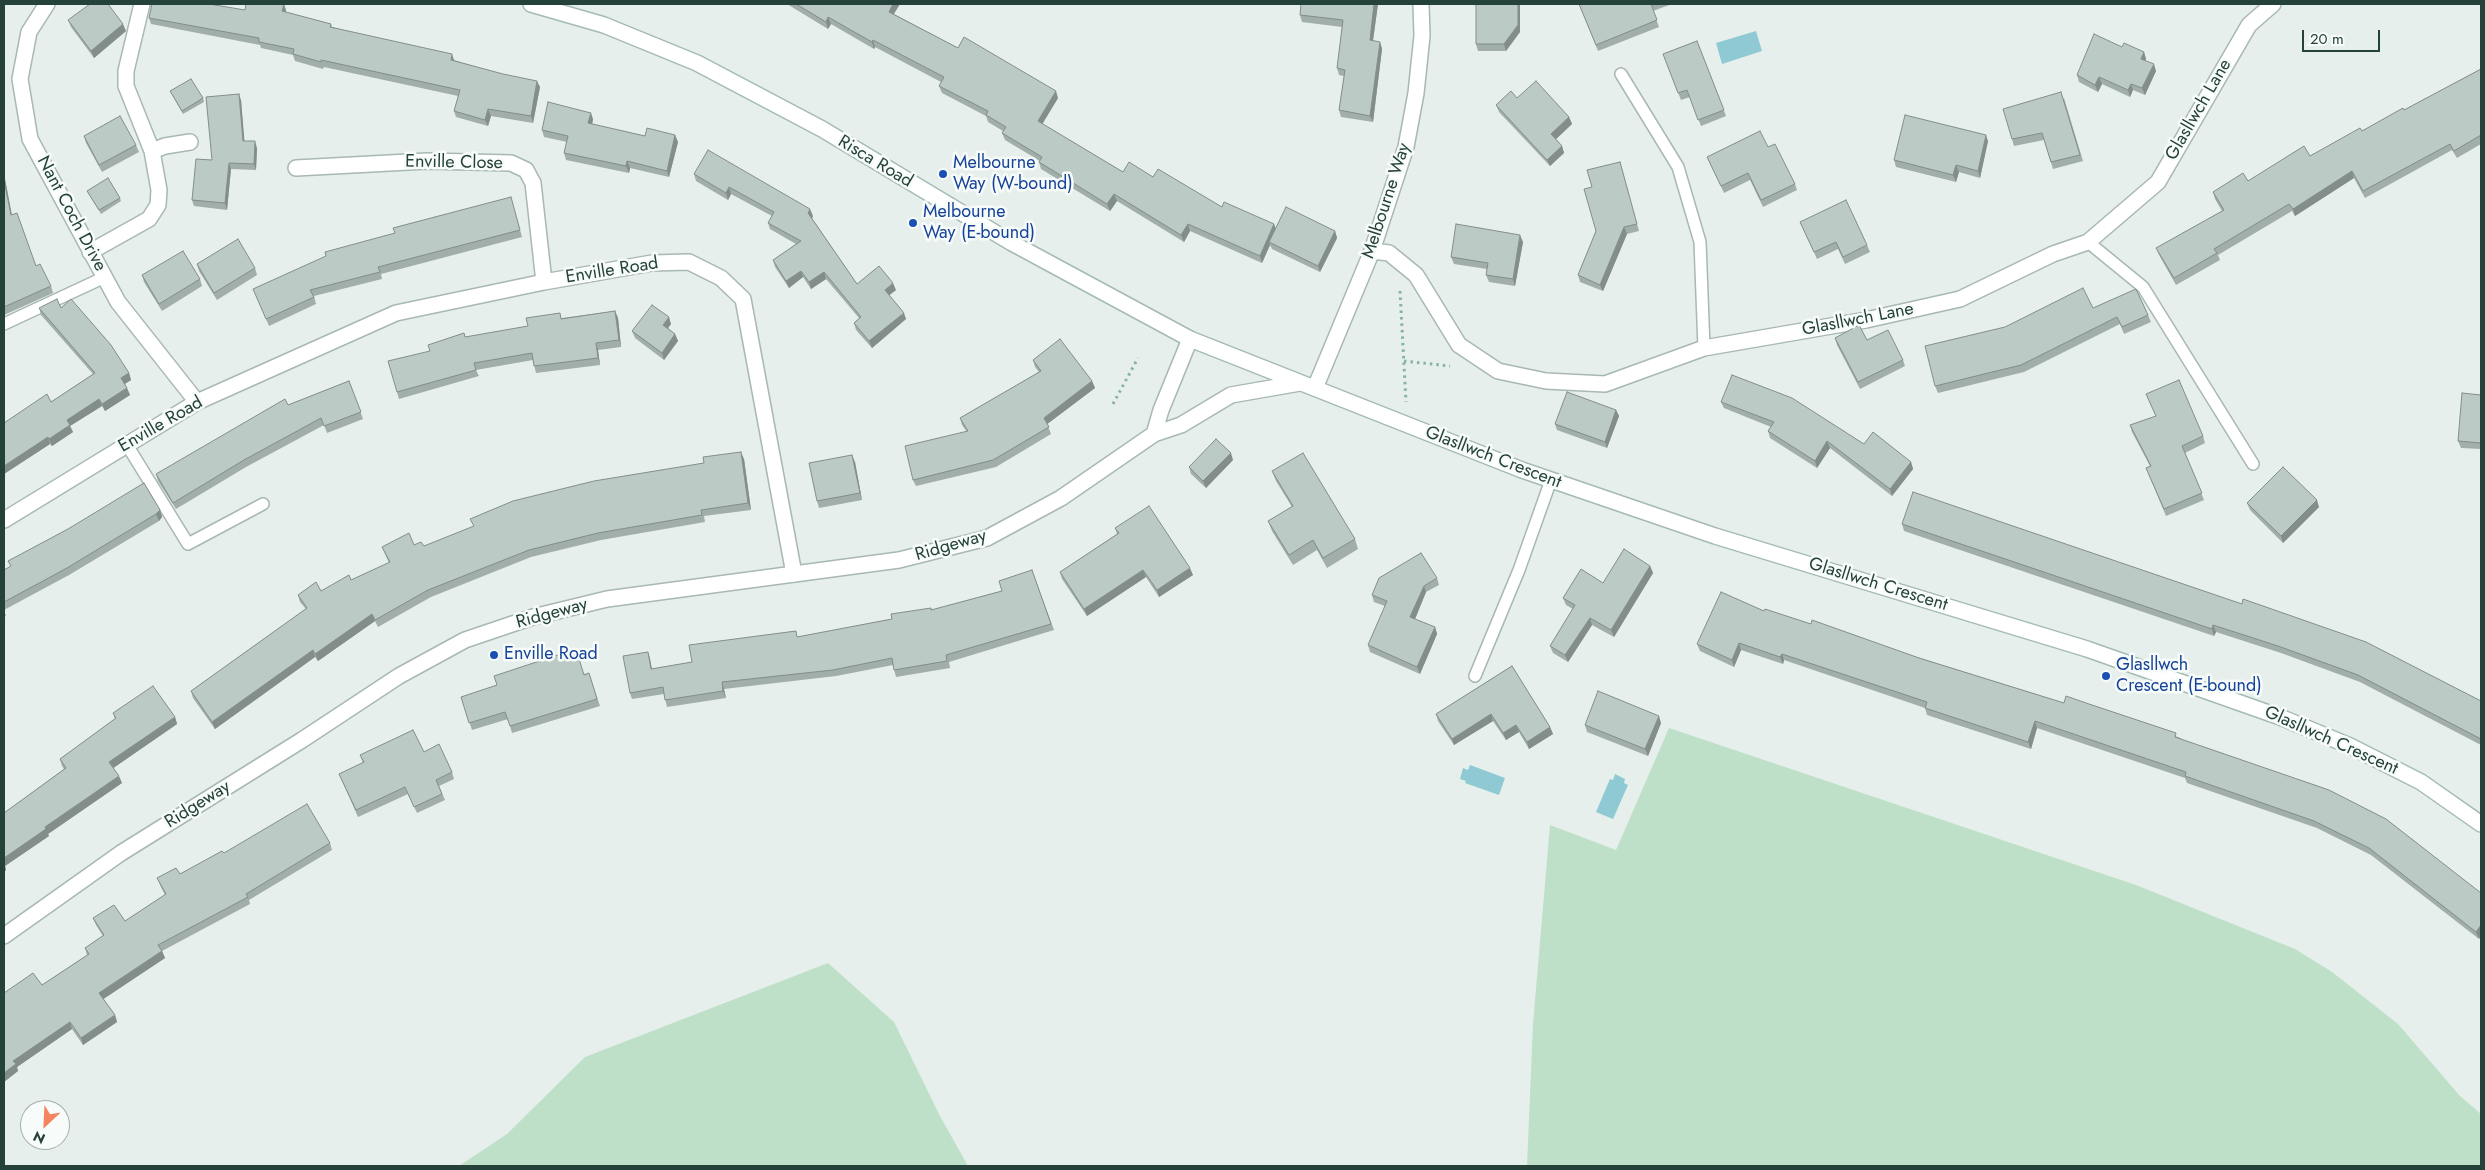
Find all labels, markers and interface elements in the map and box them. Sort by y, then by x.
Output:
scale bar [2305,20,2382,52]
text: 20 m [2310,28,2344,50]
street label: Glasllwch Lane [2161,56,2237,164]
street label: Risca Road [834,131,916,193]
street label: Melbourne Way [1358,140,1416,262]
street label: Enville Close [405,151,503,175]
street label: Nant Coch Drive [32,153,110,275]
place label: Melbourne Way (W-bound) [953,153,1073,195]
marker: Melbourne Way (W-bound) [937,168,949,180]
place label: Melbourne Way (E-bound) [923,202,1035,244]
marker: Melbourne Way (E-bound) [907,217,919,229]
street label: Enville Road [564,253,660,289]
street label: Glasllwch Lane [1800,299,1916,341]
street label: Enville Road [115,392,207,458]
street label: Glasllwch Crescent [1422,422,1564,494]
street label: Ridgeway [913,526,989,566]
street label: Glasllwch Crescent [1806,554,1950,616]
street label: Ridgeway [514,594,590,634]
place label: Enville Road [504,644,598,666]
marker: Enville Road [488,649,500,661]
place label: Glasllwch Crescent (E-bound) [2116,655,2262,698]
marker: Glasllwch Crescent (E-bound) [2100,670,2112,682]
street label: Glasllwch Crescent [2261,702,2401,780]
street label: Ridgeway [161,776,235,834]
north arrow [20,1100,70,1150]
text: N [30,1126,48,1149]

